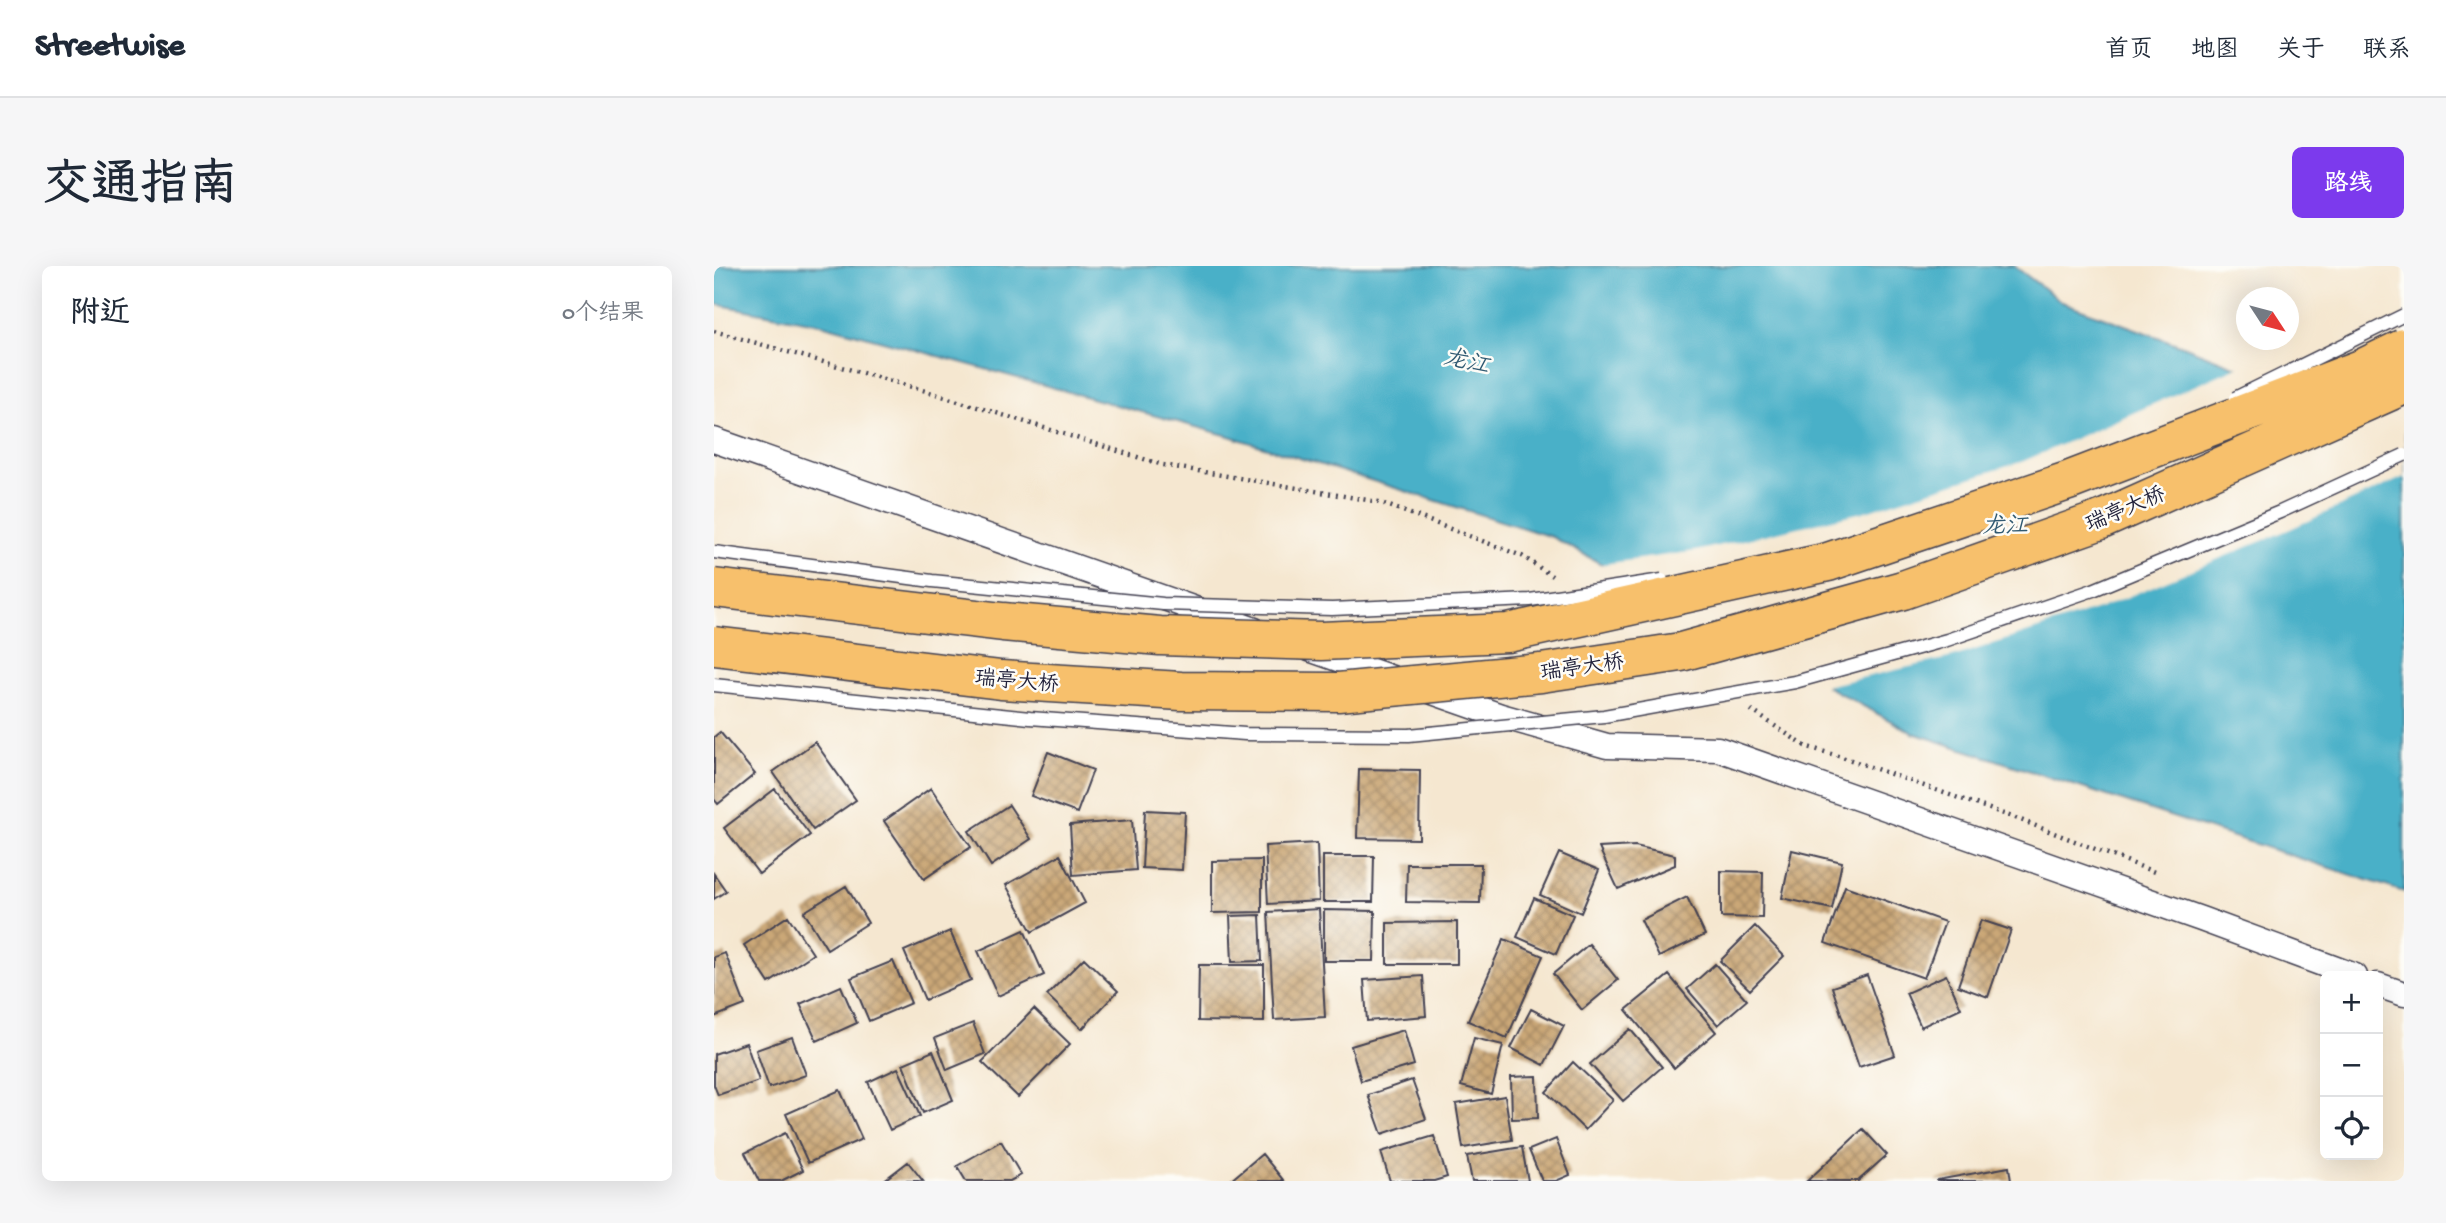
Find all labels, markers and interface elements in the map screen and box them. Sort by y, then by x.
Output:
text: Streetwise [35,29,185,67]
text: 首页 [2105,37,2153,66]
text: 地图 [2191,37,2239,66]
text: 关于 [2277,37,2325,66]
text: 联系 [2363,37,2411,66]
button: 路线 [2292,147,2404,218]
text: 交通指南 [42,160,238,218]
north arrow [2236,287,2299,350]
text: 附近 [70,298,130,333]
text: 0个结果 [562,301,644,328]
water label: 龙江 [1441,344,1493,382]
street label: 瑞亭大桥 [2082,481,2170,539]
water label: 龙江 [1982,513,2029,541]
street label: 瑞亭大桥 [1539,649,1626,688]
street label: 瑞亭大桥 [974,665,1060,700]
map controls [2320,971,2383,1160]
button: + [2320,971,2383,1034]
button: − [2320,1034,2383,1097]
button: locate [2320,1097,2383,1160]

